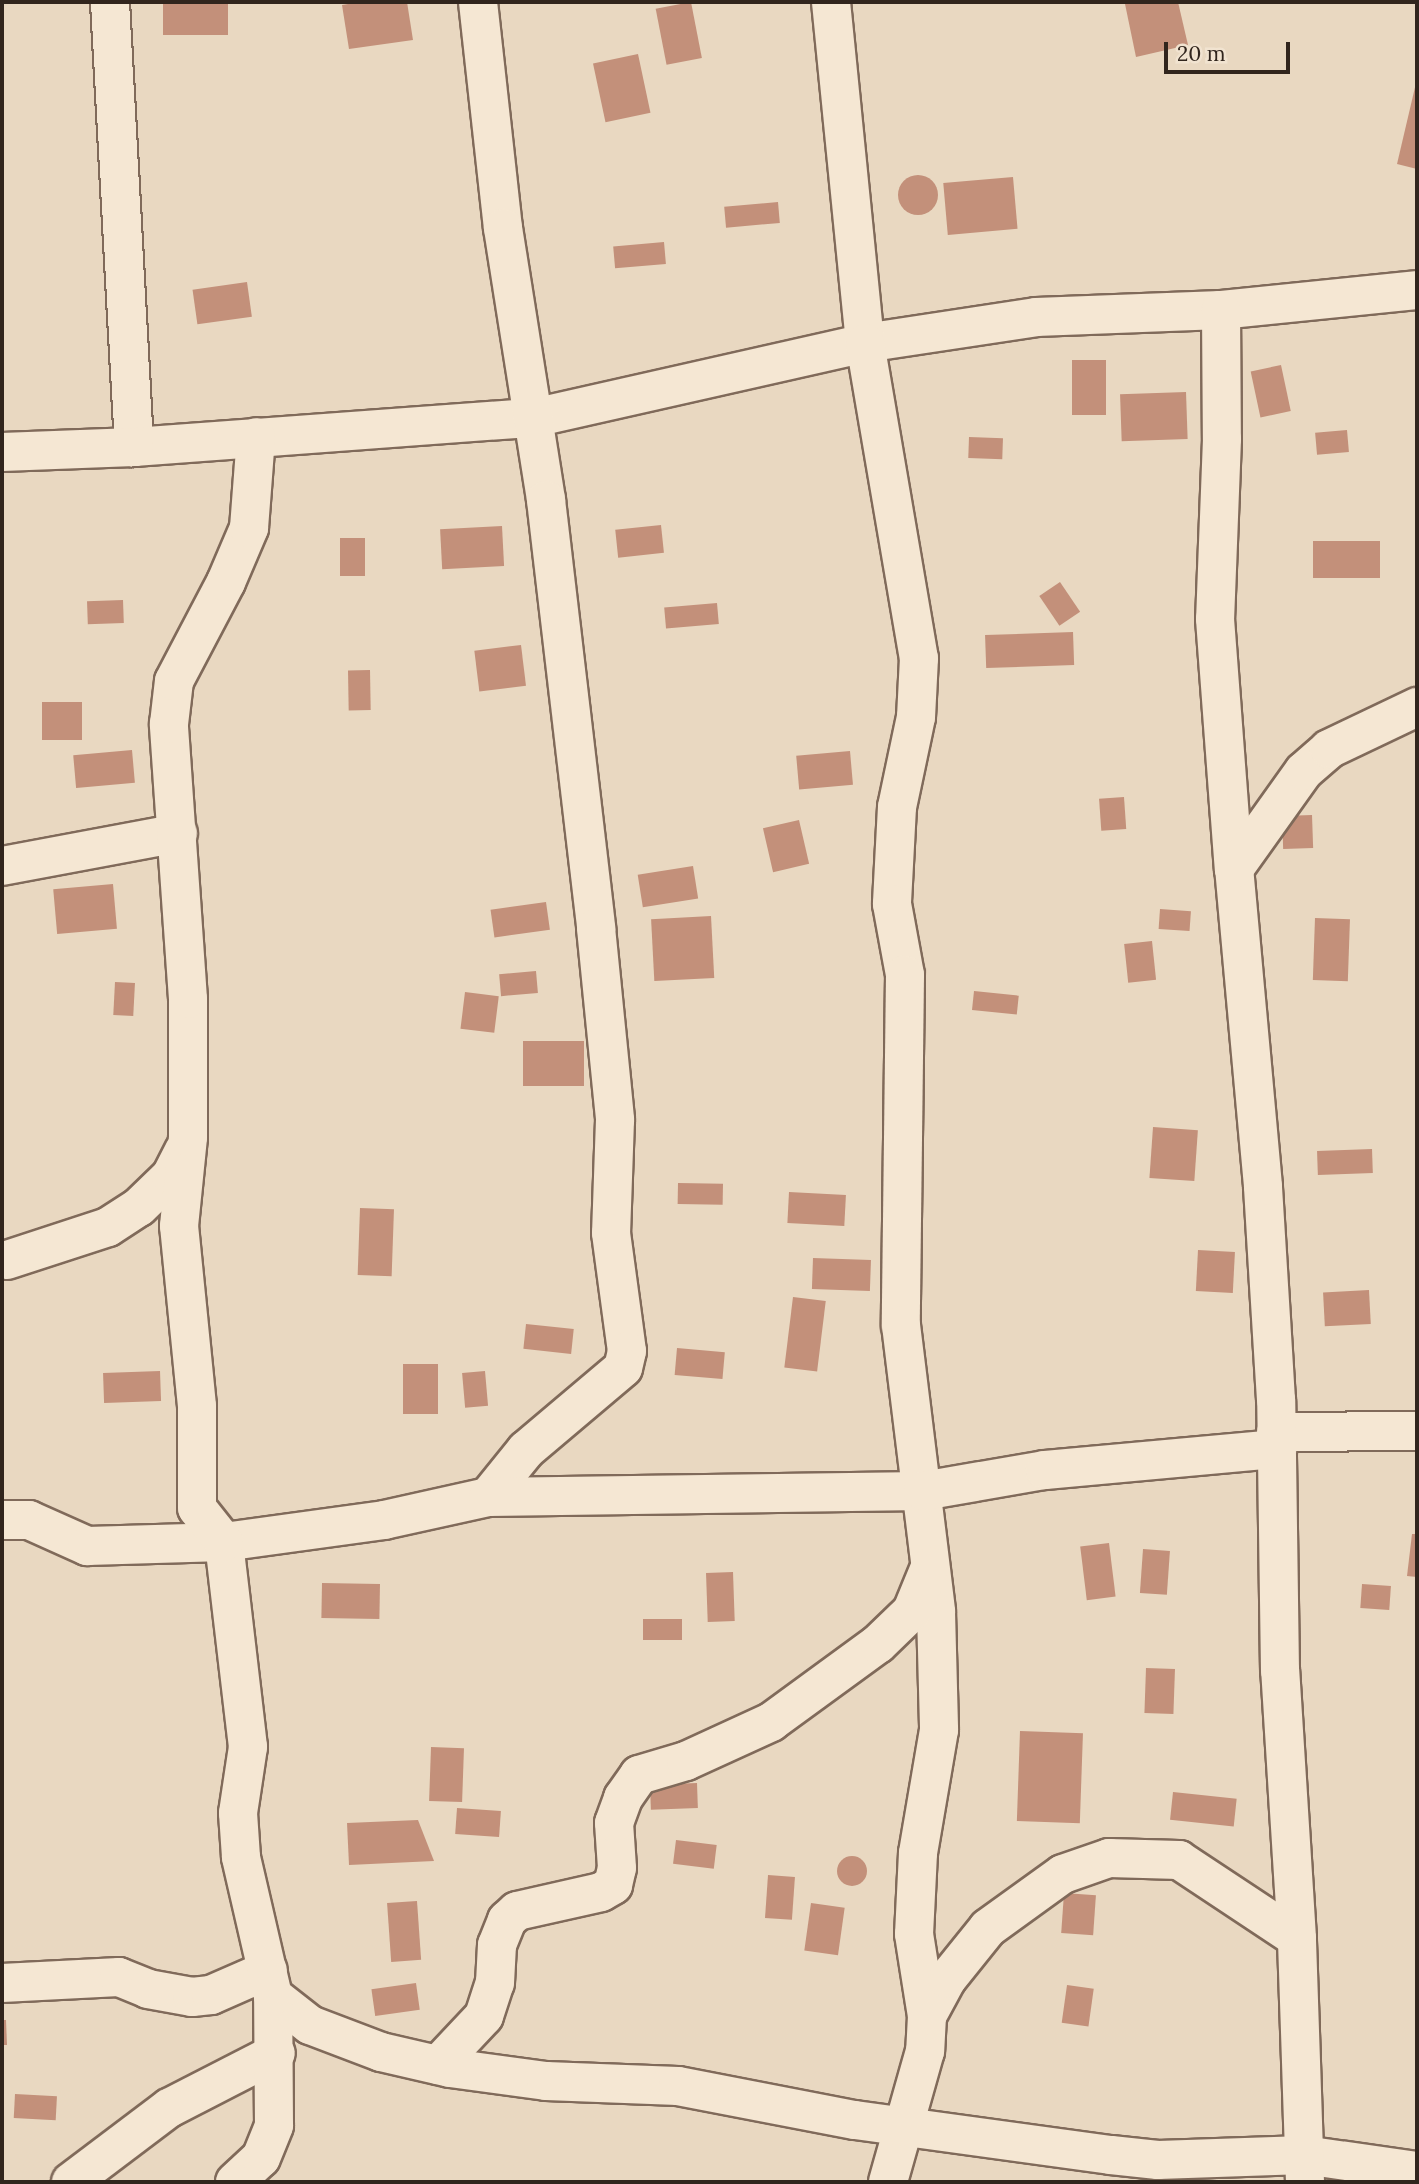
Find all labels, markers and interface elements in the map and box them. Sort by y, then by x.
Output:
scale bar [1167,28,1293,72]
text: 20 m [1177,40,1226,67]

